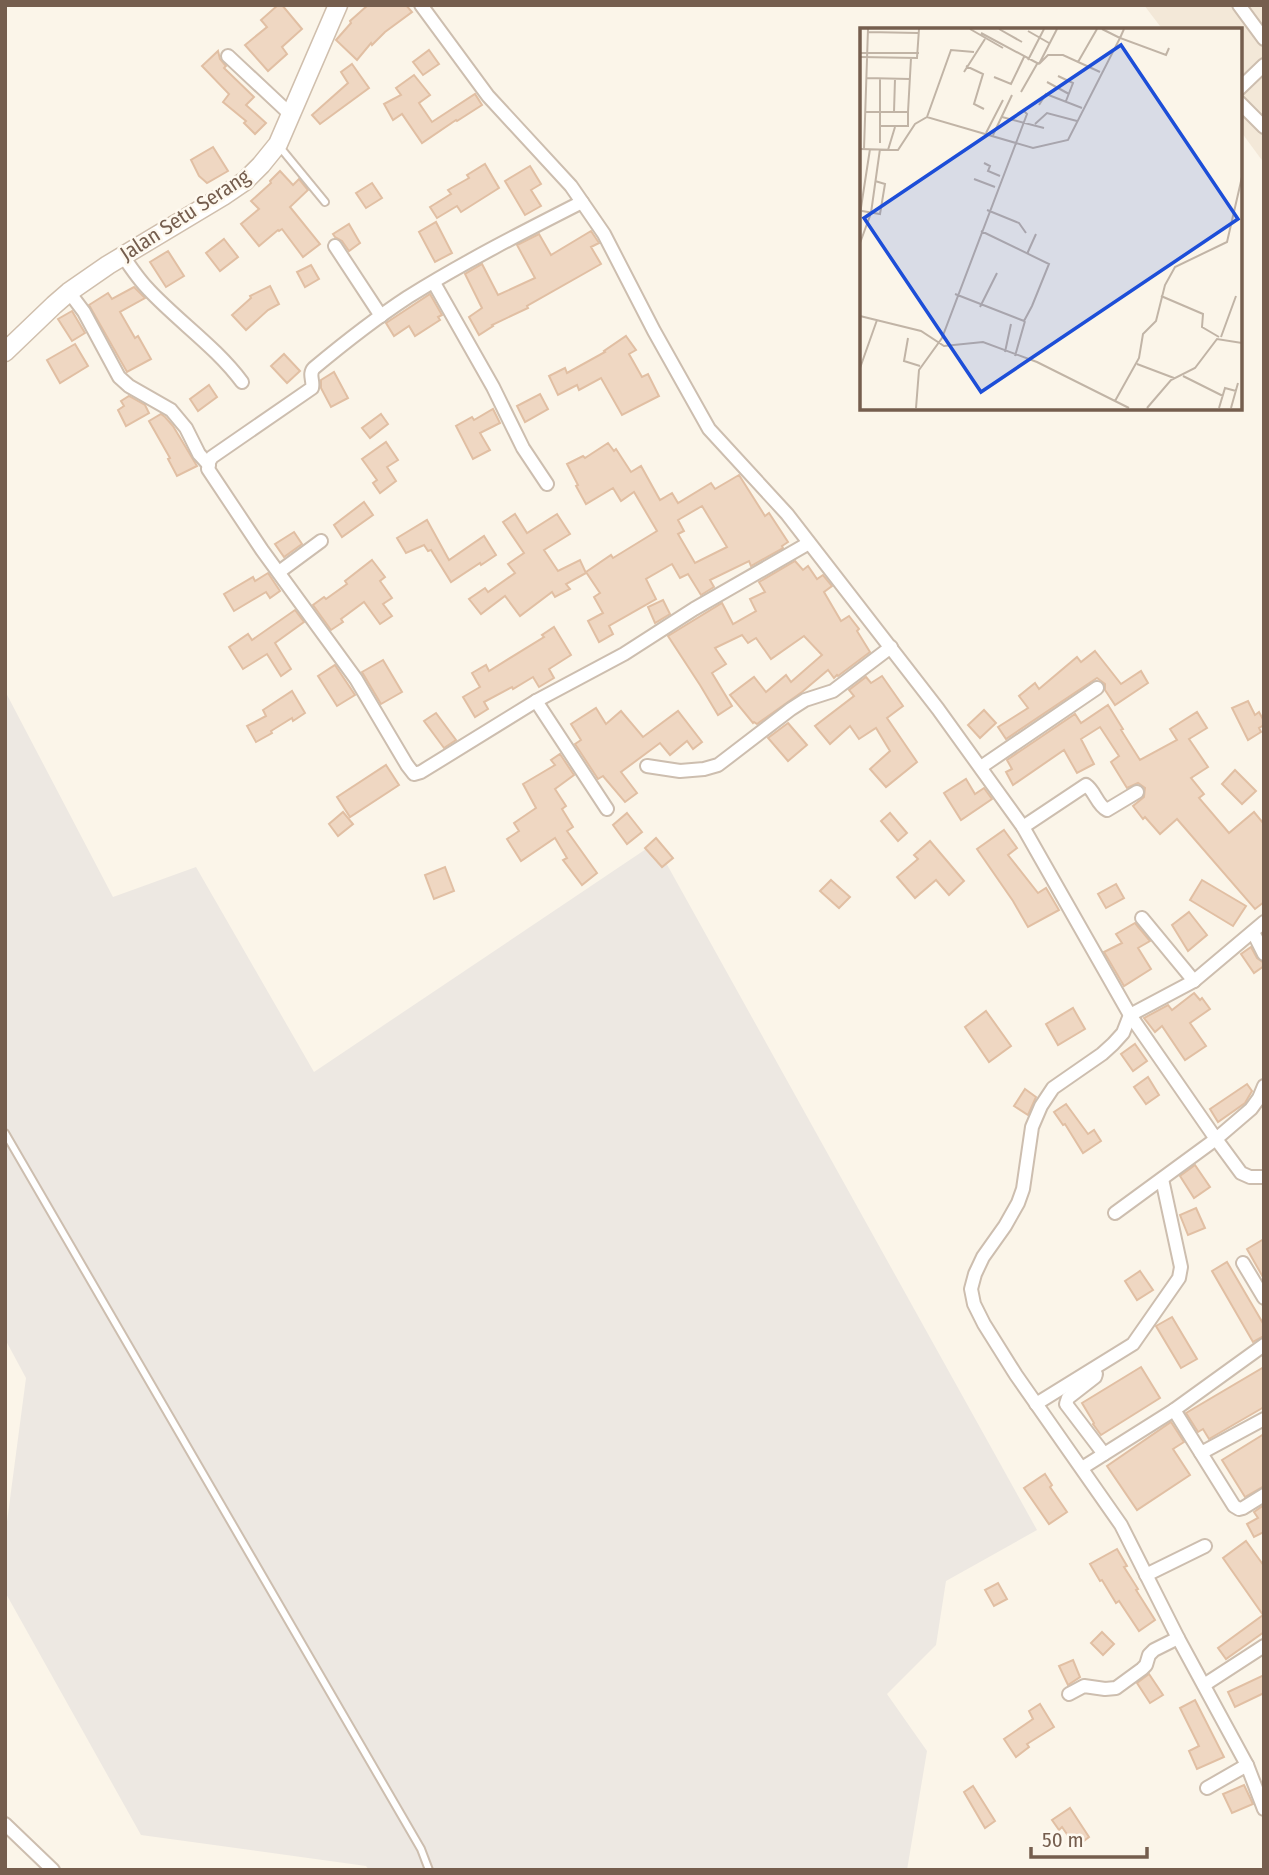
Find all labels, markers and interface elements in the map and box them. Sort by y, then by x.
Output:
inset map [860,28,1241,410]
street label: Jalan Setu Serang [115,163,255,267]
scale bar [1031,1815,1146,1859]
text: 50 m [1042,1827,1084,1853]

